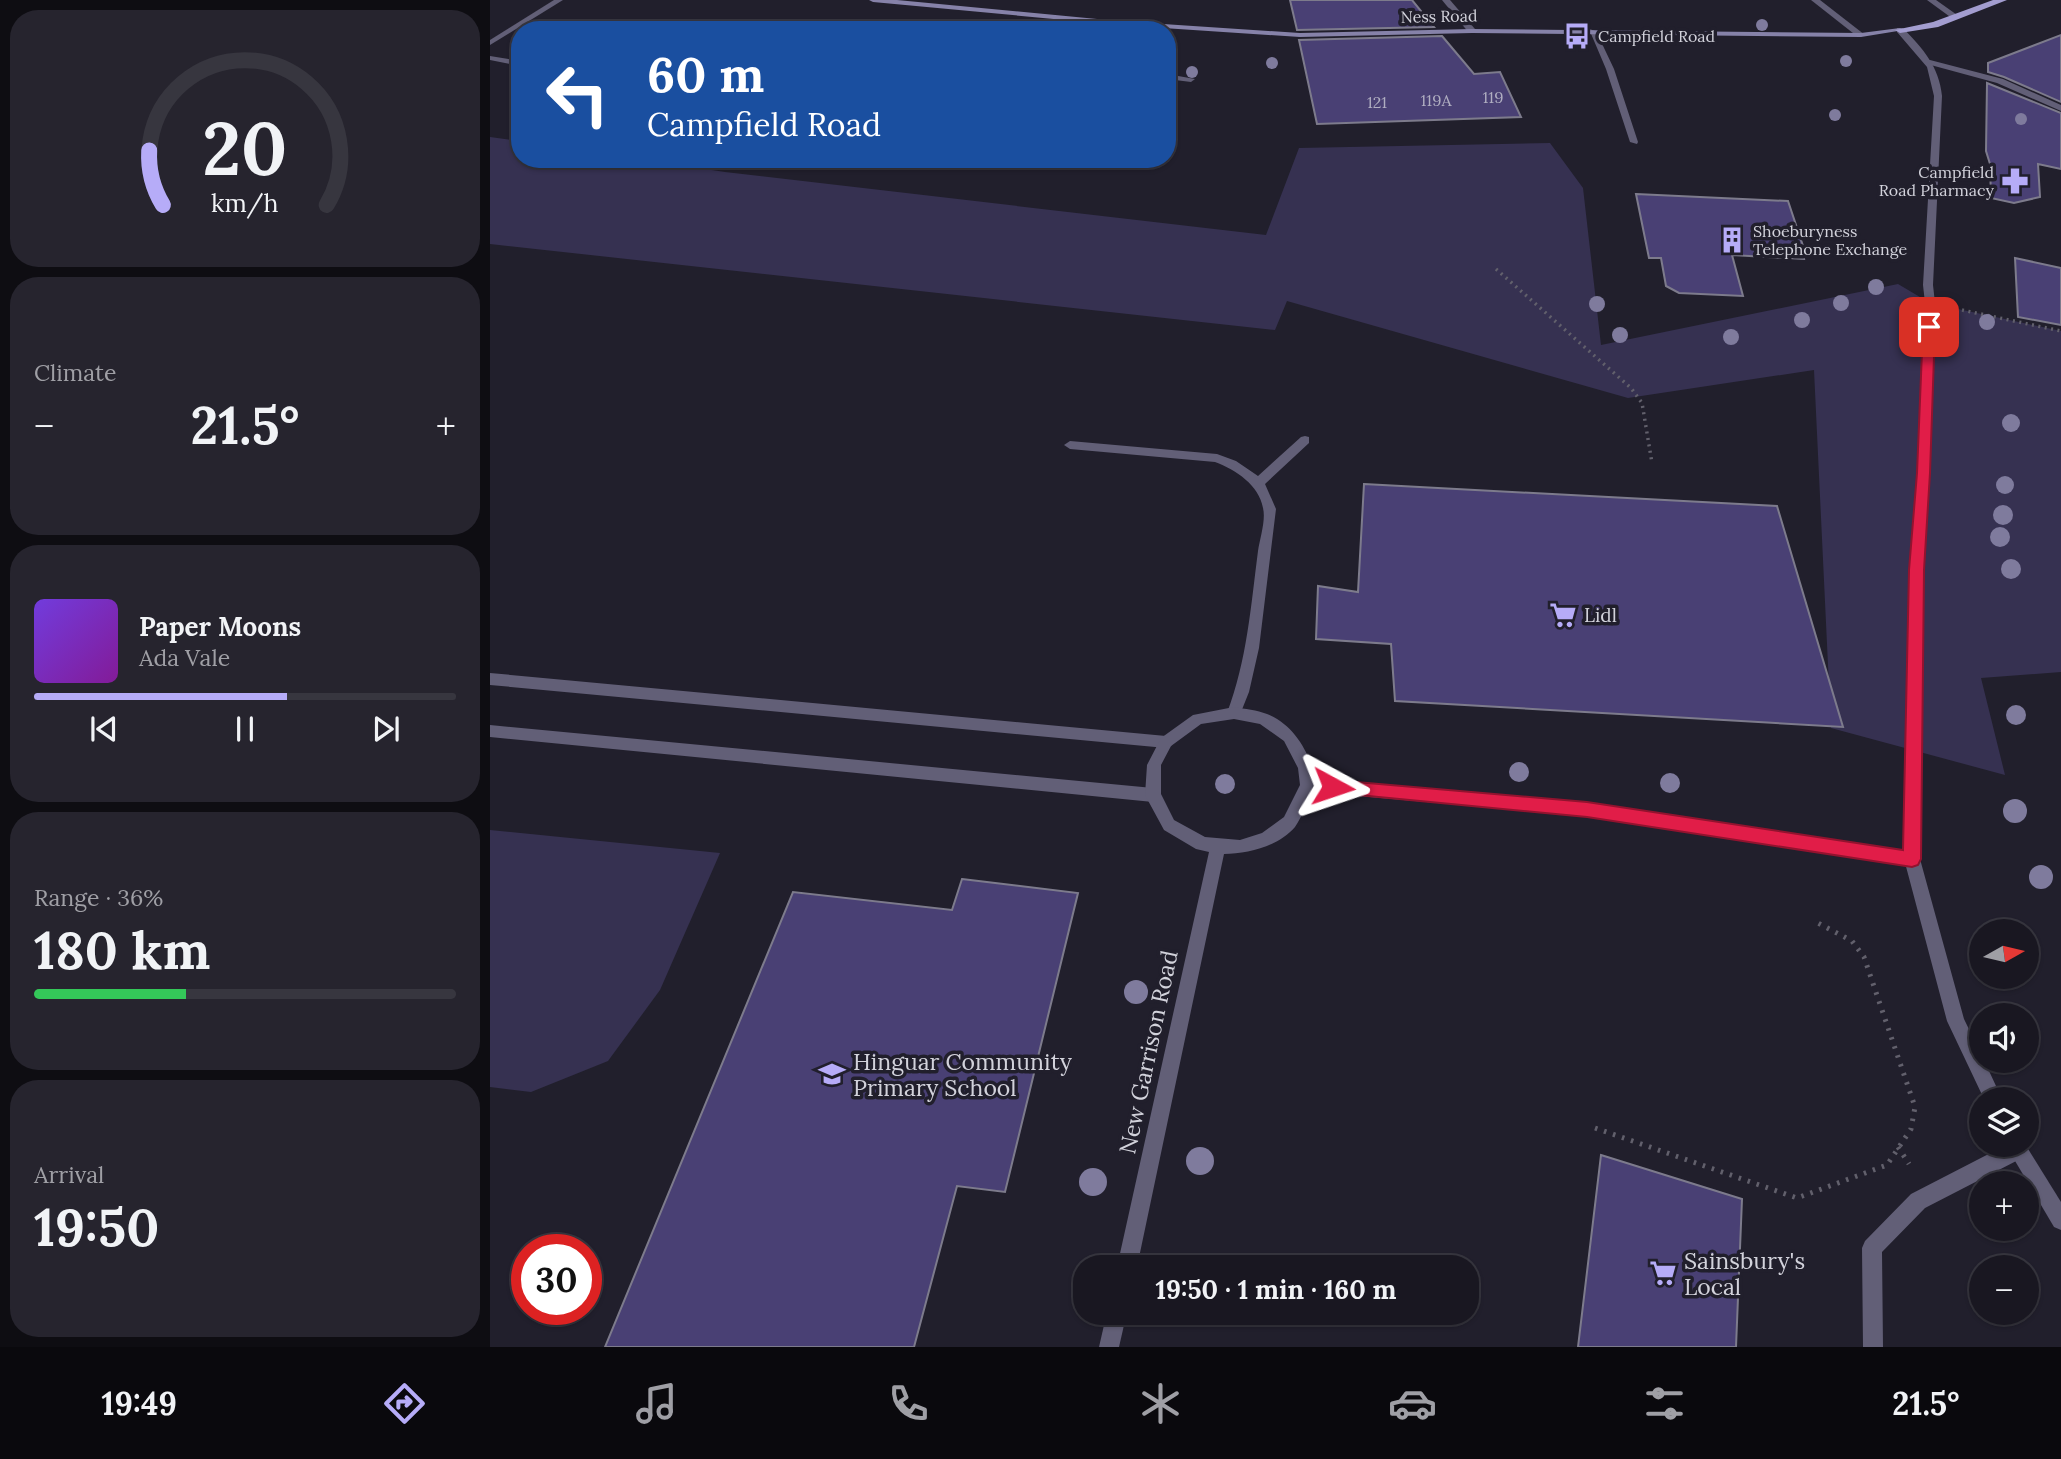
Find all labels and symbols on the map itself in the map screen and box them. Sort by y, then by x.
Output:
street label: Ness Road [1400,5,1478,27]
bus stop icon: Campfield Road [1562,21,1592,51]
place label: Campfield Road [1598,26,1716,46]
house number: 119 [1483,87,1503,107]
house number: 119A [1421,90,1452,110]
house number: 121 [1367,92,1387,112]
place label: Campfield Road Pharmacy [1879,162,1995,200]
pharmacy icon: Campfield Road Pharmacy [2000,166,2030,196]
place label: Shoeburyness Telephone Exchange [1753,221,1907,259]
building icon: Shoeburyness Telephone Exchange [1717,225,1747,255]
pin [1899,297,1959,357]
supermarket icon: Lidl [1548,600,1578,630]
place label: Lidl [1584,603,1617,627]
position arrow [1296,750,1370,824]
north arrow [1969,919,2039,989]
street label: New Garrison Road [1112,947,1184,1156]
place label: Hinguar Community Primary School [853,1047,1073,1102]
school or university icon: Hinguar Community Primary School [817,1059,847,1089]
speed limit sign: 30 [511,1234,602,1325]
place label: Sainsbury's Local [1684,1246,1805,1301]
supermarket icon: Sainsbury's Local [1648,1258,1678,1288]

